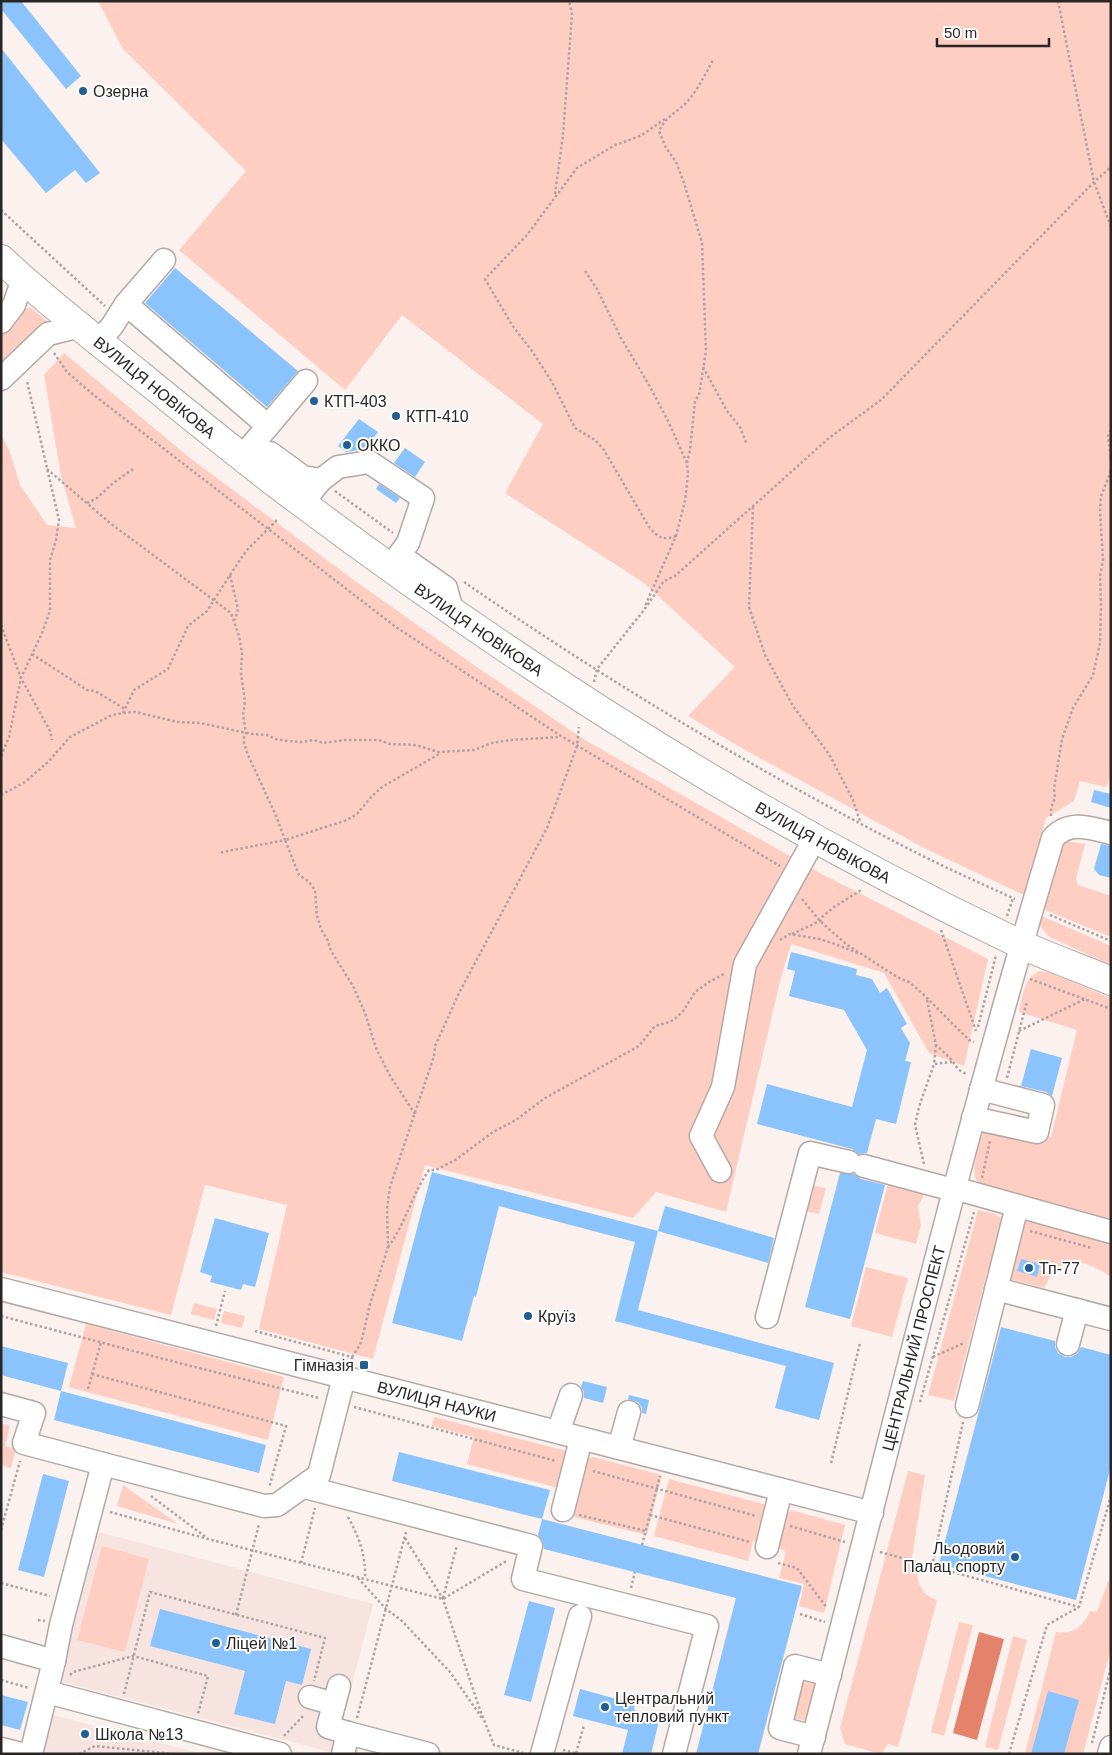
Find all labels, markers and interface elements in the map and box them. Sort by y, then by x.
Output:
scale bar [937,15,1050,47]
text: 50 m [944,24,977,41]
place label: Озерна [93,83,148,100]
marker: Озерна [77,85,89,97]
street label: ВУЛИЦЯ НОВІКОВА [91,333,219,441]
place label: КТП-403 [324,393,387,410]
marker: КТП-403 [308,395,320,407]
place label: КТП-410 [406,408,469,425]
marker: КТП-410 [390,410,402,422]
place label: ОККО [357,437,400,454]
marker: ОККО [341,439,353,451]
street label: ВУЛИЦЯ НОВІКОВА [412,580,546,679]
street label: ВУЛИЦЯ НОВІКОВА [753,798,894,886]
street label: ЦЕНТРАЛЬНИЙ ПРОСПЕКТ [879,1243,948,1453]
place label: Тп-77 [1039,1260,1080,1277]
marker: Тп-77 [1023,1262,1035,1274]
place label: Круїз [538,1308,576,1325]
marker: Круїз [522,1310,534,1322]
place label: Гімназія [294,1357,354,1374]
marker: Гімназія [358,1359,370,1371]
street label: ВУЛИЦЯ НАУКИ [376,1378,498,1425]
place label: Льодовий Палац спорту [903,1540,1005,1575]
marker: Льодовий Палац спорту [1009,1551,1021,1563]
place label: Ліцей №1 [226,1635,297,1652]
marker: Ліцей №1 [210,1637,222,1649]
place label: Центральний тепловий пункт [615,1690,730,1725]
marker: Центральний тепловий пункт [599,1701,611,1713]
place label: Школа №13 [95,1726,183,1743]
marker: Школа №13 [79,1728,91,1740]

